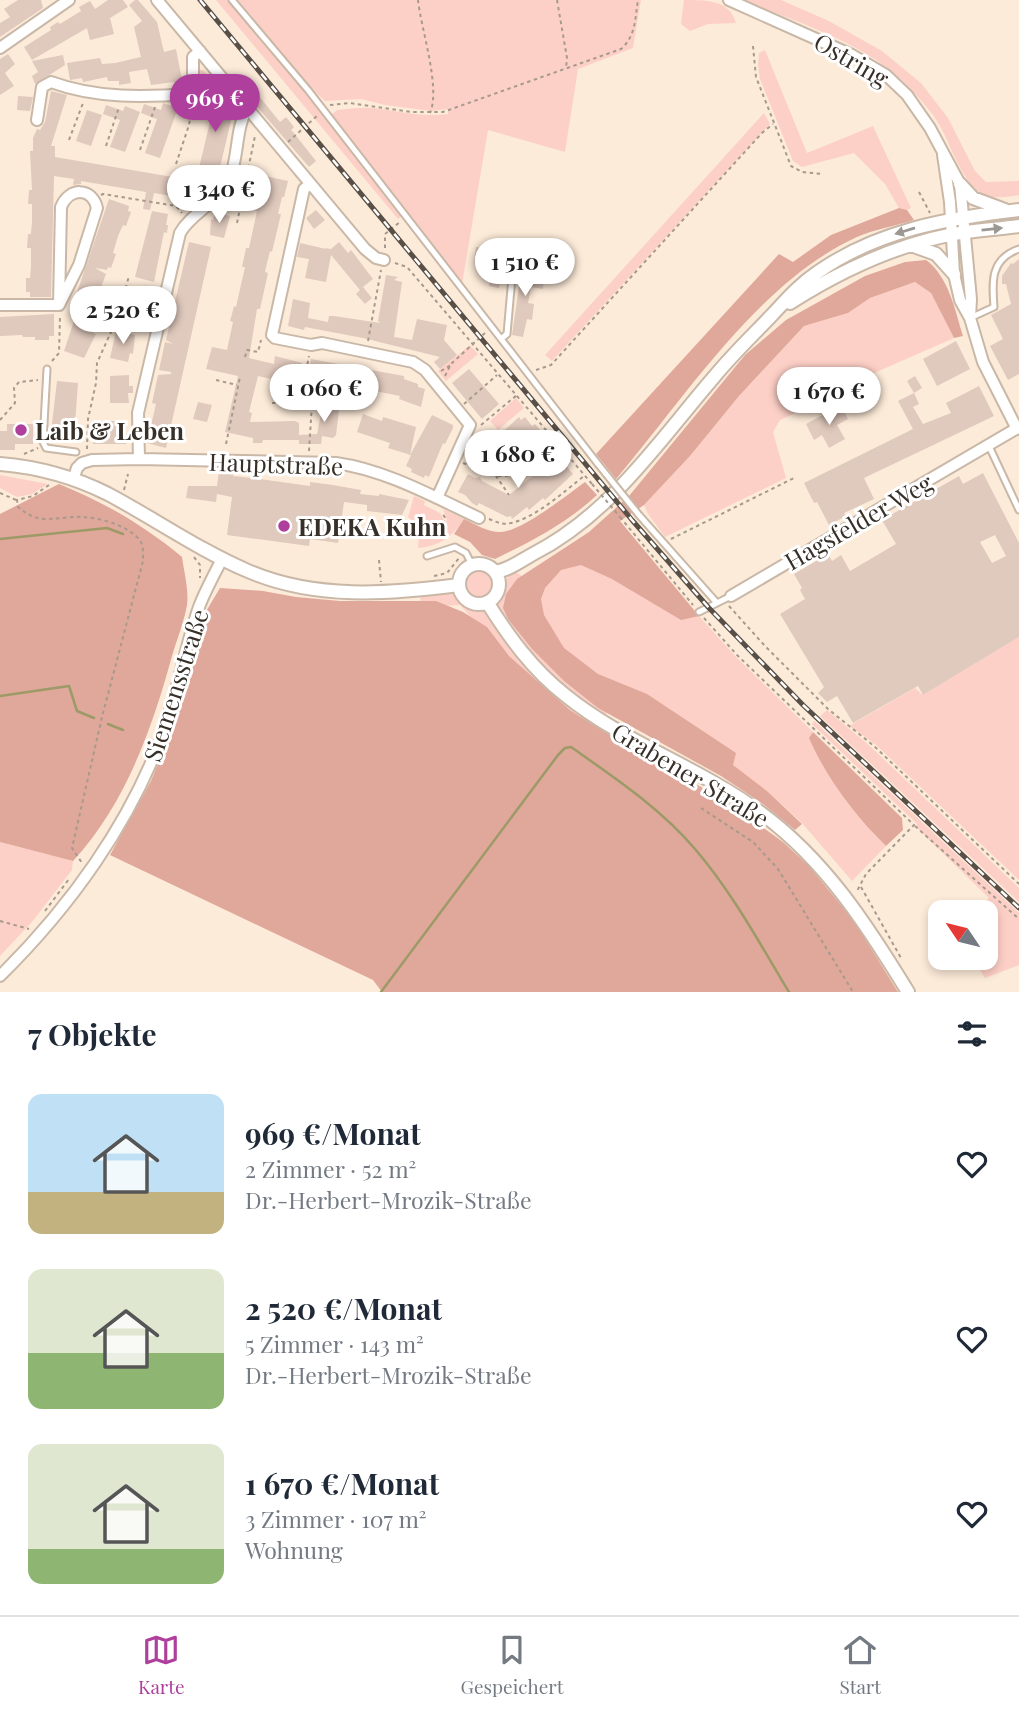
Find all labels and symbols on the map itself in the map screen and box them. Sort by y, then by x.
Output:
street label: Ostring [809,25,896,93]
pin: 969 € [166,74,264,134]
pin: 1 340 € [154,166,284,225]
one-way arrow [981,223,1003,234]
one-way arrow [894,226,915,236]
pin: 1 510 € [460,238,590,298]
pin: 2 520 € [58,286,188,346]
pin: 1 060 € [259,364,389,424]
pin: 1 670 € [764,368,894,427]
place label: Laib & Leben [35,414,184,446]
marker: Laib & Leben [13,422,29,438]
pin: 1 680 € [453,430,583,490]
street label: Hauptstraße [208,445,344,481]
street label: Hagsfelder Weg [778,465,938,576]
place label: EDEKA Kuhn [298,510,447,542]
marker: EDEKA Kuhn [276,518,292,534]
street label: Siemensstraße [135,605,215,765]
street label: Grabener Straße [606,714,776,834]
north arrow [928,900,998,970]

